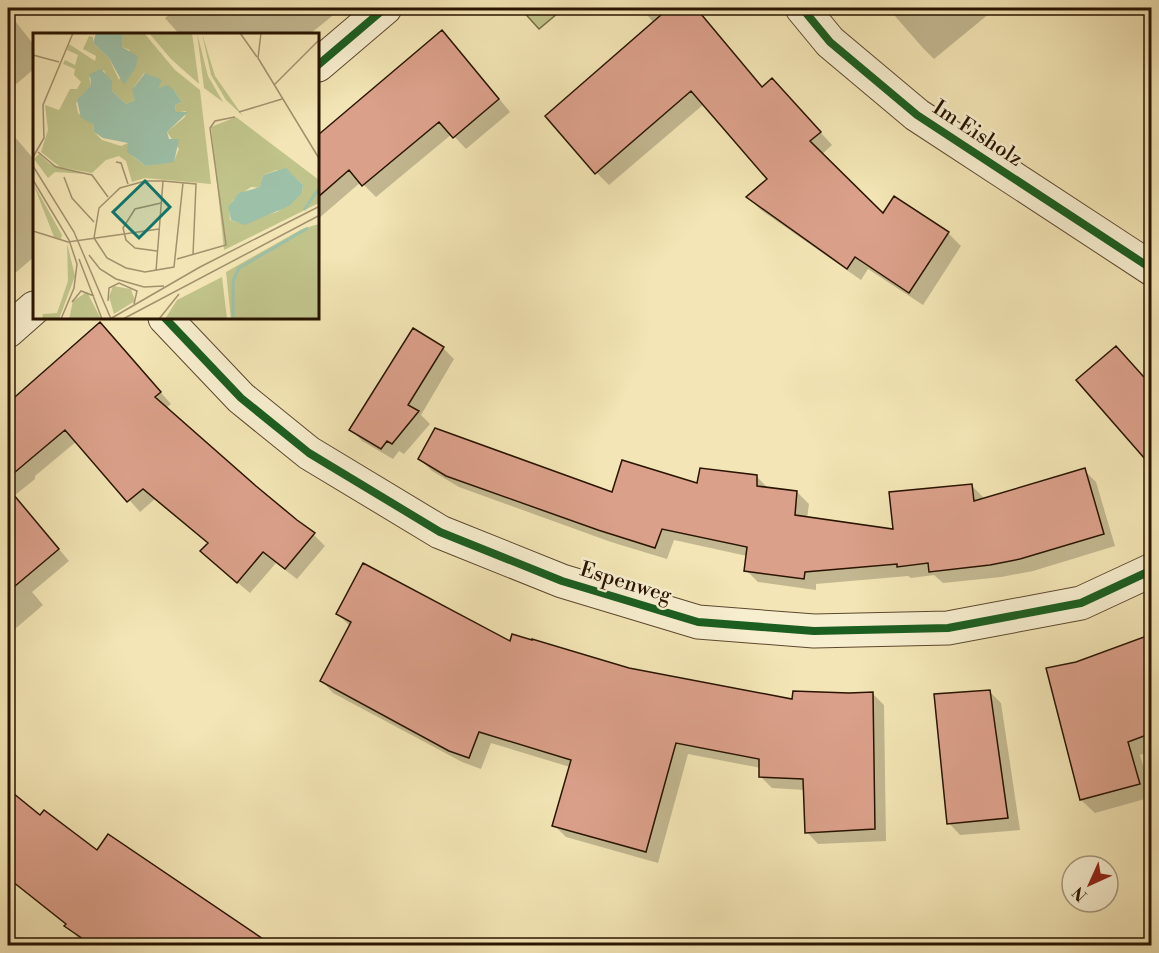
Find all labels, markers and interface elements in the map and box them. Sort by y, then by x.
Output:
inset map [33,33,320,320]
street label: Im Eisholz [928,95,1027,173]
street label: Espenweg [577,557,675,609]
north arrow [1060,854,1120,914]
text: N [1068,882,1092,905]

